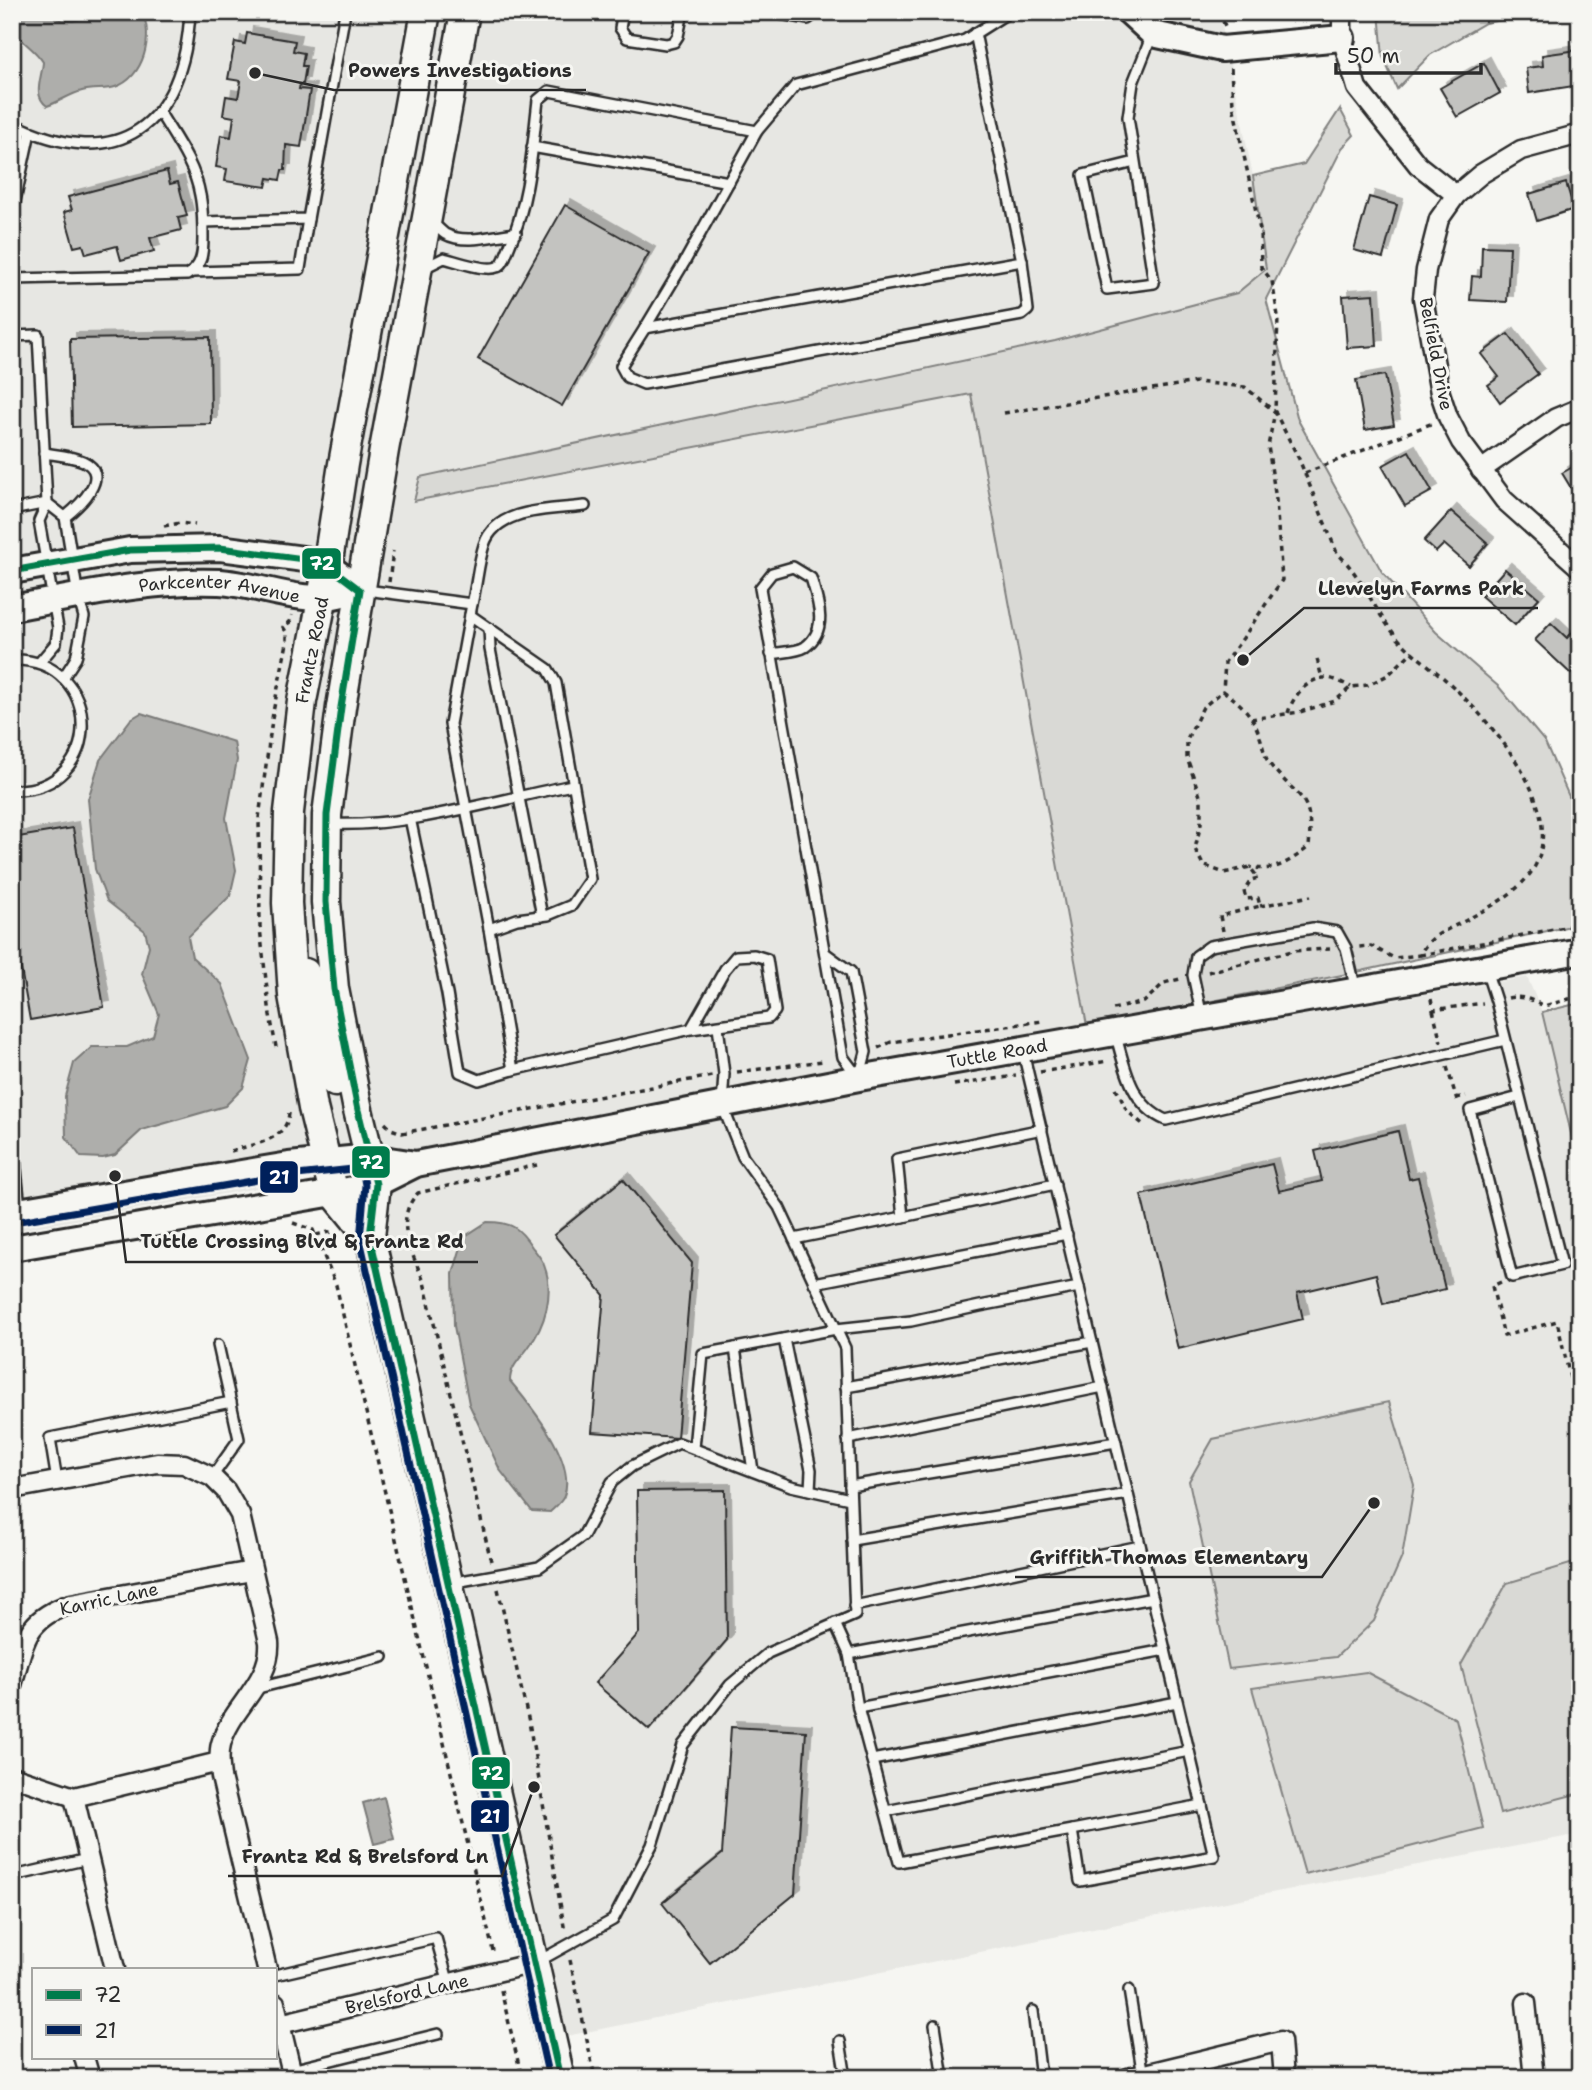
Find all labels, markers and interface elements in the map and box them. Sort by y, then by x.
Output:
scale bar [1336,32,1482,76]
text: 50 m [1347,42,1400,70]
callout: Powers Investigations [334,50,586,90]
text: Powers Investigations [348,58,572,83]
street label: Belfield Drive [1413,295,1459,413]
line badge: 72 [301,547,342,580]
text: 72 [309,551,335,576]
callout: Llewelyn Farms Park [1304,568,1538,608]
street label: Parkcenter Avenue [137,570,302,609]
text: Llewelyn Farms Park [1318,576,1524,601]
street label: Frantz Road [290,594,334,706]
street label: Tuttle Road [945,1033,1049,1074]
line badge: 72 [351,1145,391,1179]
text: 72 [358,1150,384,1175]
line badge: 21 [259,1160,299,1194]
text: 21 [268,1165,290,1190]
callout: Tuttle Crossing Blvd & Frantz Rd [126,1222,478,1262]
text: Tuttle Crossing Blvd & Frantz Rd [140,1229,464,1254]
callout: Griffith Thomas Elementary [1015,1537,1322,1577]
text: Griffith Thomas Elementary [1030,1545,1308,1570]
street label: Karric Lane [58,1577,160,1621]
line badge: 72 [471,1756,511,1790]
text: 72 [478,1761,504,1786]
line badge: 21 [470,1799,510,1833]
text: 21 [479,1804,501,1829]
callout: Frantz Rd & Brelsford Ln [228,1836,502,1876]
text: Frantz Rd & Brelsford Ln [242,1844,489,1869]
legend [32,1968,276,2058]
street label: Brelsford Lane [343,1968,471,2020]
text: 72 [94,1981,122,2009]
text: 21 [94,2017,116,2045]

